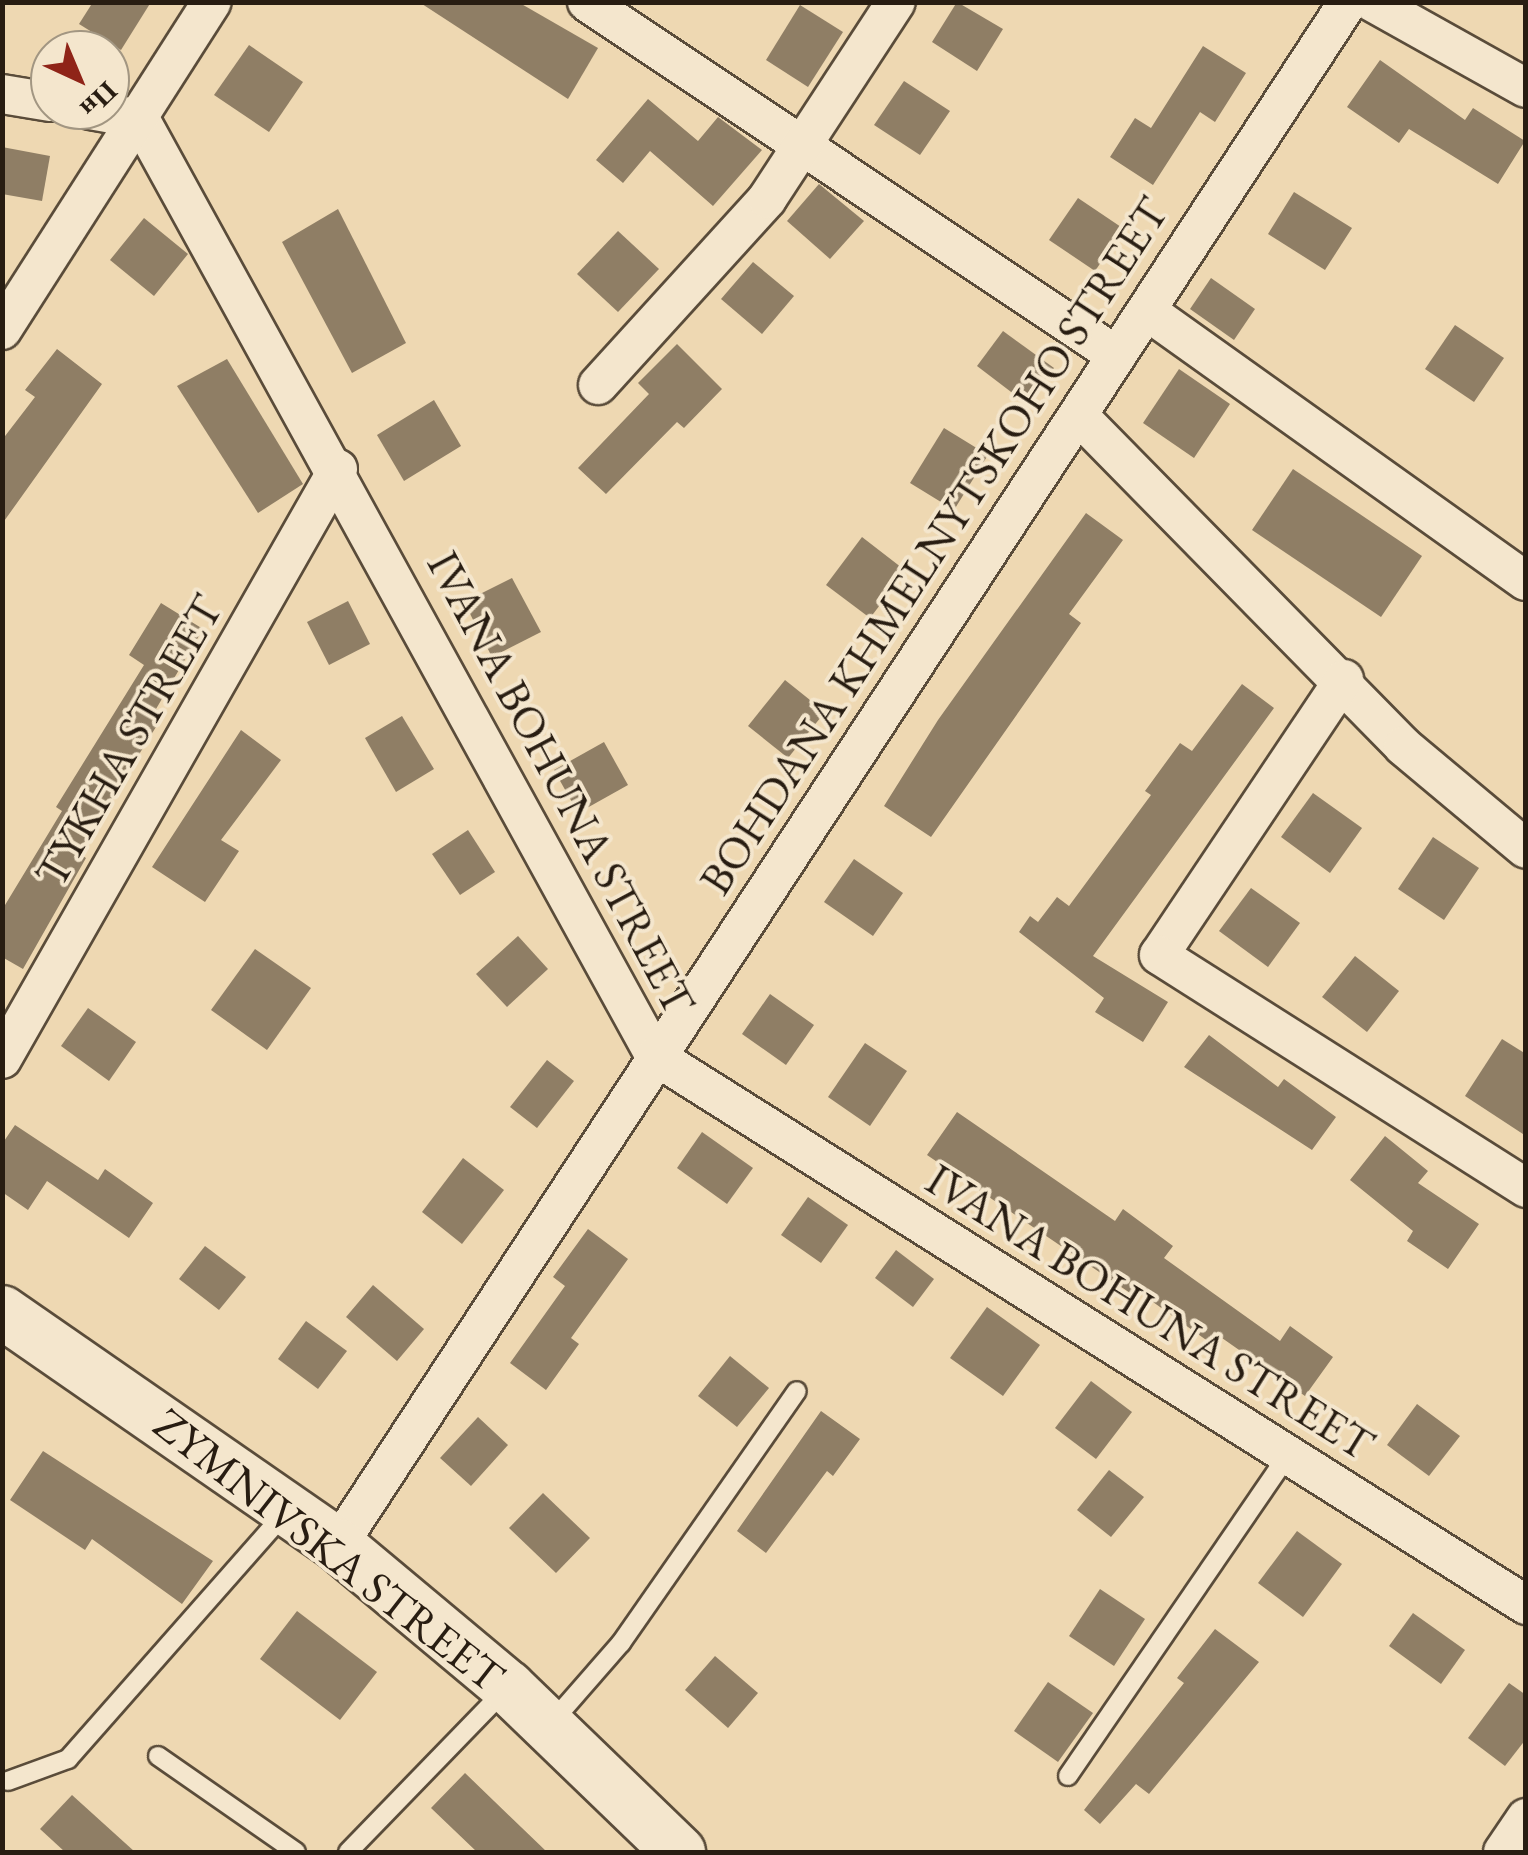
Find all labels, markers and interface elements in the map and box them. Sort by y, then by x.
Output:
north arrow [30,30,130,130]
text: Пн [73,74,126,126]
street label: BOHDANA KHMELNYTSKOHO STREET [688,188,1180,904]
street label: IVANA BOHUNA STREET [416,542,706,1024]
street label: TYKHA STREET [24,586,234,896]
street label: IVANA BOHUNA STREET [917,1152,1383,1472]
street label: ZYMNIVSKA STREET [143,1397,515,1703]

